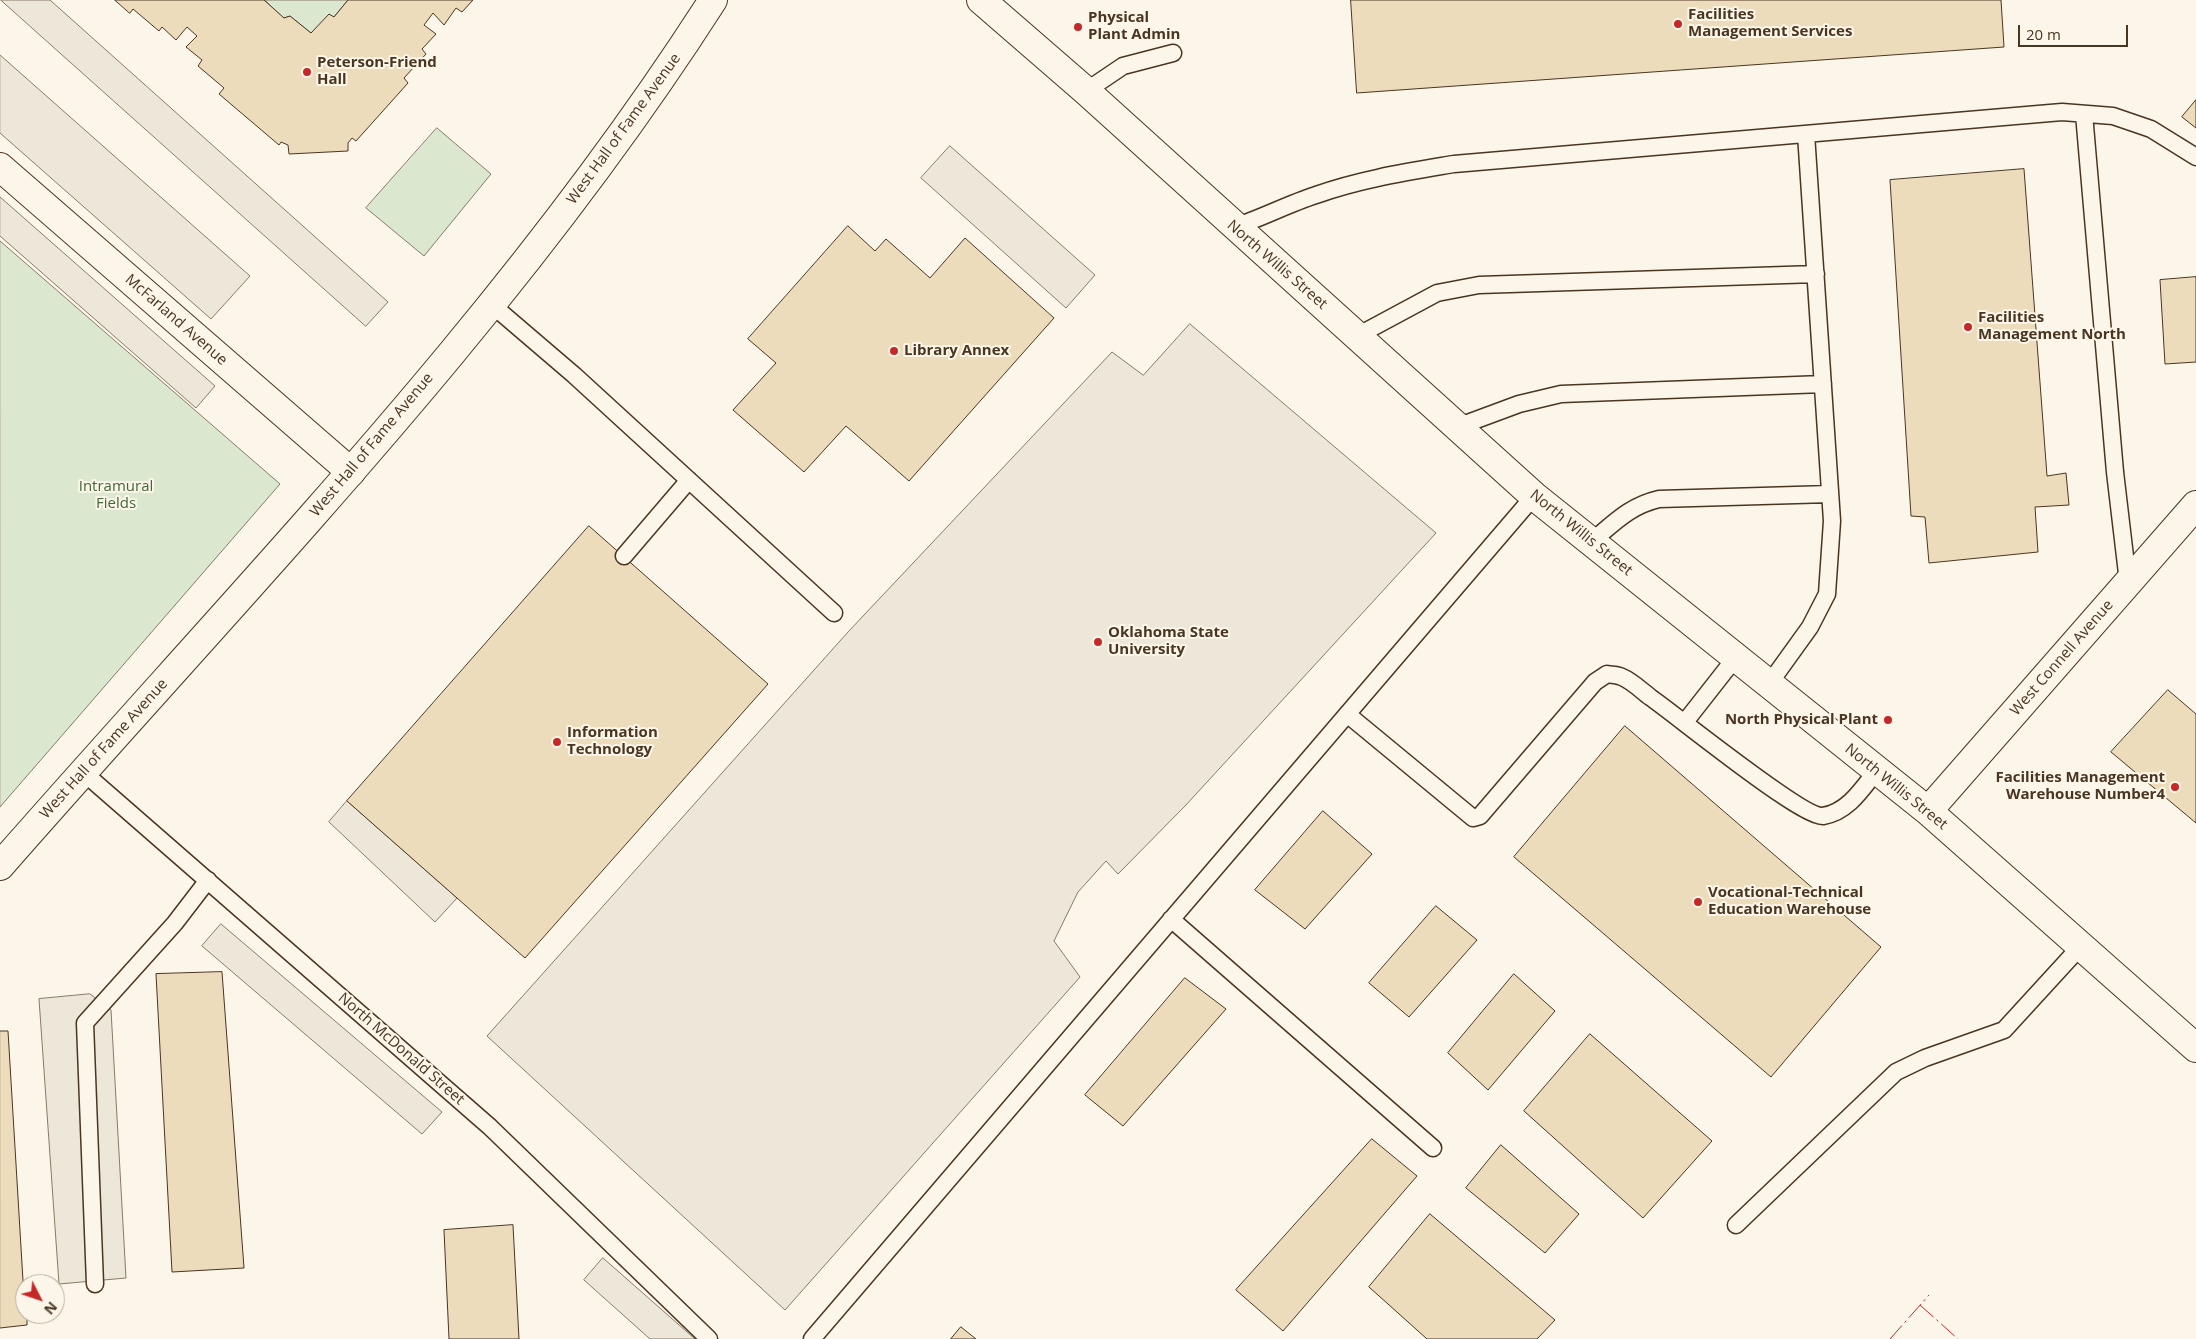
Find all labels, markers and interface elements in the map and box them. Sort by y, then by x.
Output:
place label: Facilities Management Services [1688,6,1852,41]
place label: Physical Plant Admin [1088,9,1180,44]
scale bar [2021,15,2131,47]
marker: Facilities Management Services [1672,18,1684,30]
marker: Physical Plant Admin [1072,21,1084,33]
text: 20 m [2026,24,2061,44]
street label: West Hall of Fame Avenue [563,50,685,208]
place label: Peterson-Friend Hall [317,54,437,89]
marker: Peterson-Friend Hall [301,66,313,78]
street label: North Willis Street [1223,217,1331,313]
street label: McFarland Avenue [121,271,231,369]
place label: Facilities Management North [1978,309,2126,344]
marker: Facilities Management North [1962,321,1974,333]
place label: Library Annex [904,342,1009,360]
marker: Library Annex [888,345,900,357]
street label: West Hall of Fame Avenue [307,370,437,520]
park label: Intramural Fields [79,478,153,513]
street label: North Willis Street [1526,486,1636,580]
street label: West Connell Avenue [2007,596,2117,720]
place label: Oklahoma State University [1108,624,1229,659]
marker: Oklahoma State University [1092,636,1104,648]
street label: West Hall of Fame Avenue [36,675,172,823]
place label: North Physical Plant [1725,711,1878,729]
marker: North Physical Plant [1882,714,1894,726]
place label: Information Technology [567,724,658,759]
marker: Information Technology [551,736,563,748]
street label: North Willis Street [1841,740,1951,834]
place label: Facilities Management Warehouse Number4 [1996,769,2165,804]
marker: Facilities Management Warehouse Number4 [2169,781,2181,793]
place label: Vocational-Technical Education Warehouse [1708,884,1871,919]
marker: Vocational-Technical Education Warehouse [1692,896,1704,908]
street label: North McDonald Street [334,989,468,1109]
north arrow [15,1274,65,1324]
text: N [40,1298,62,1319]

